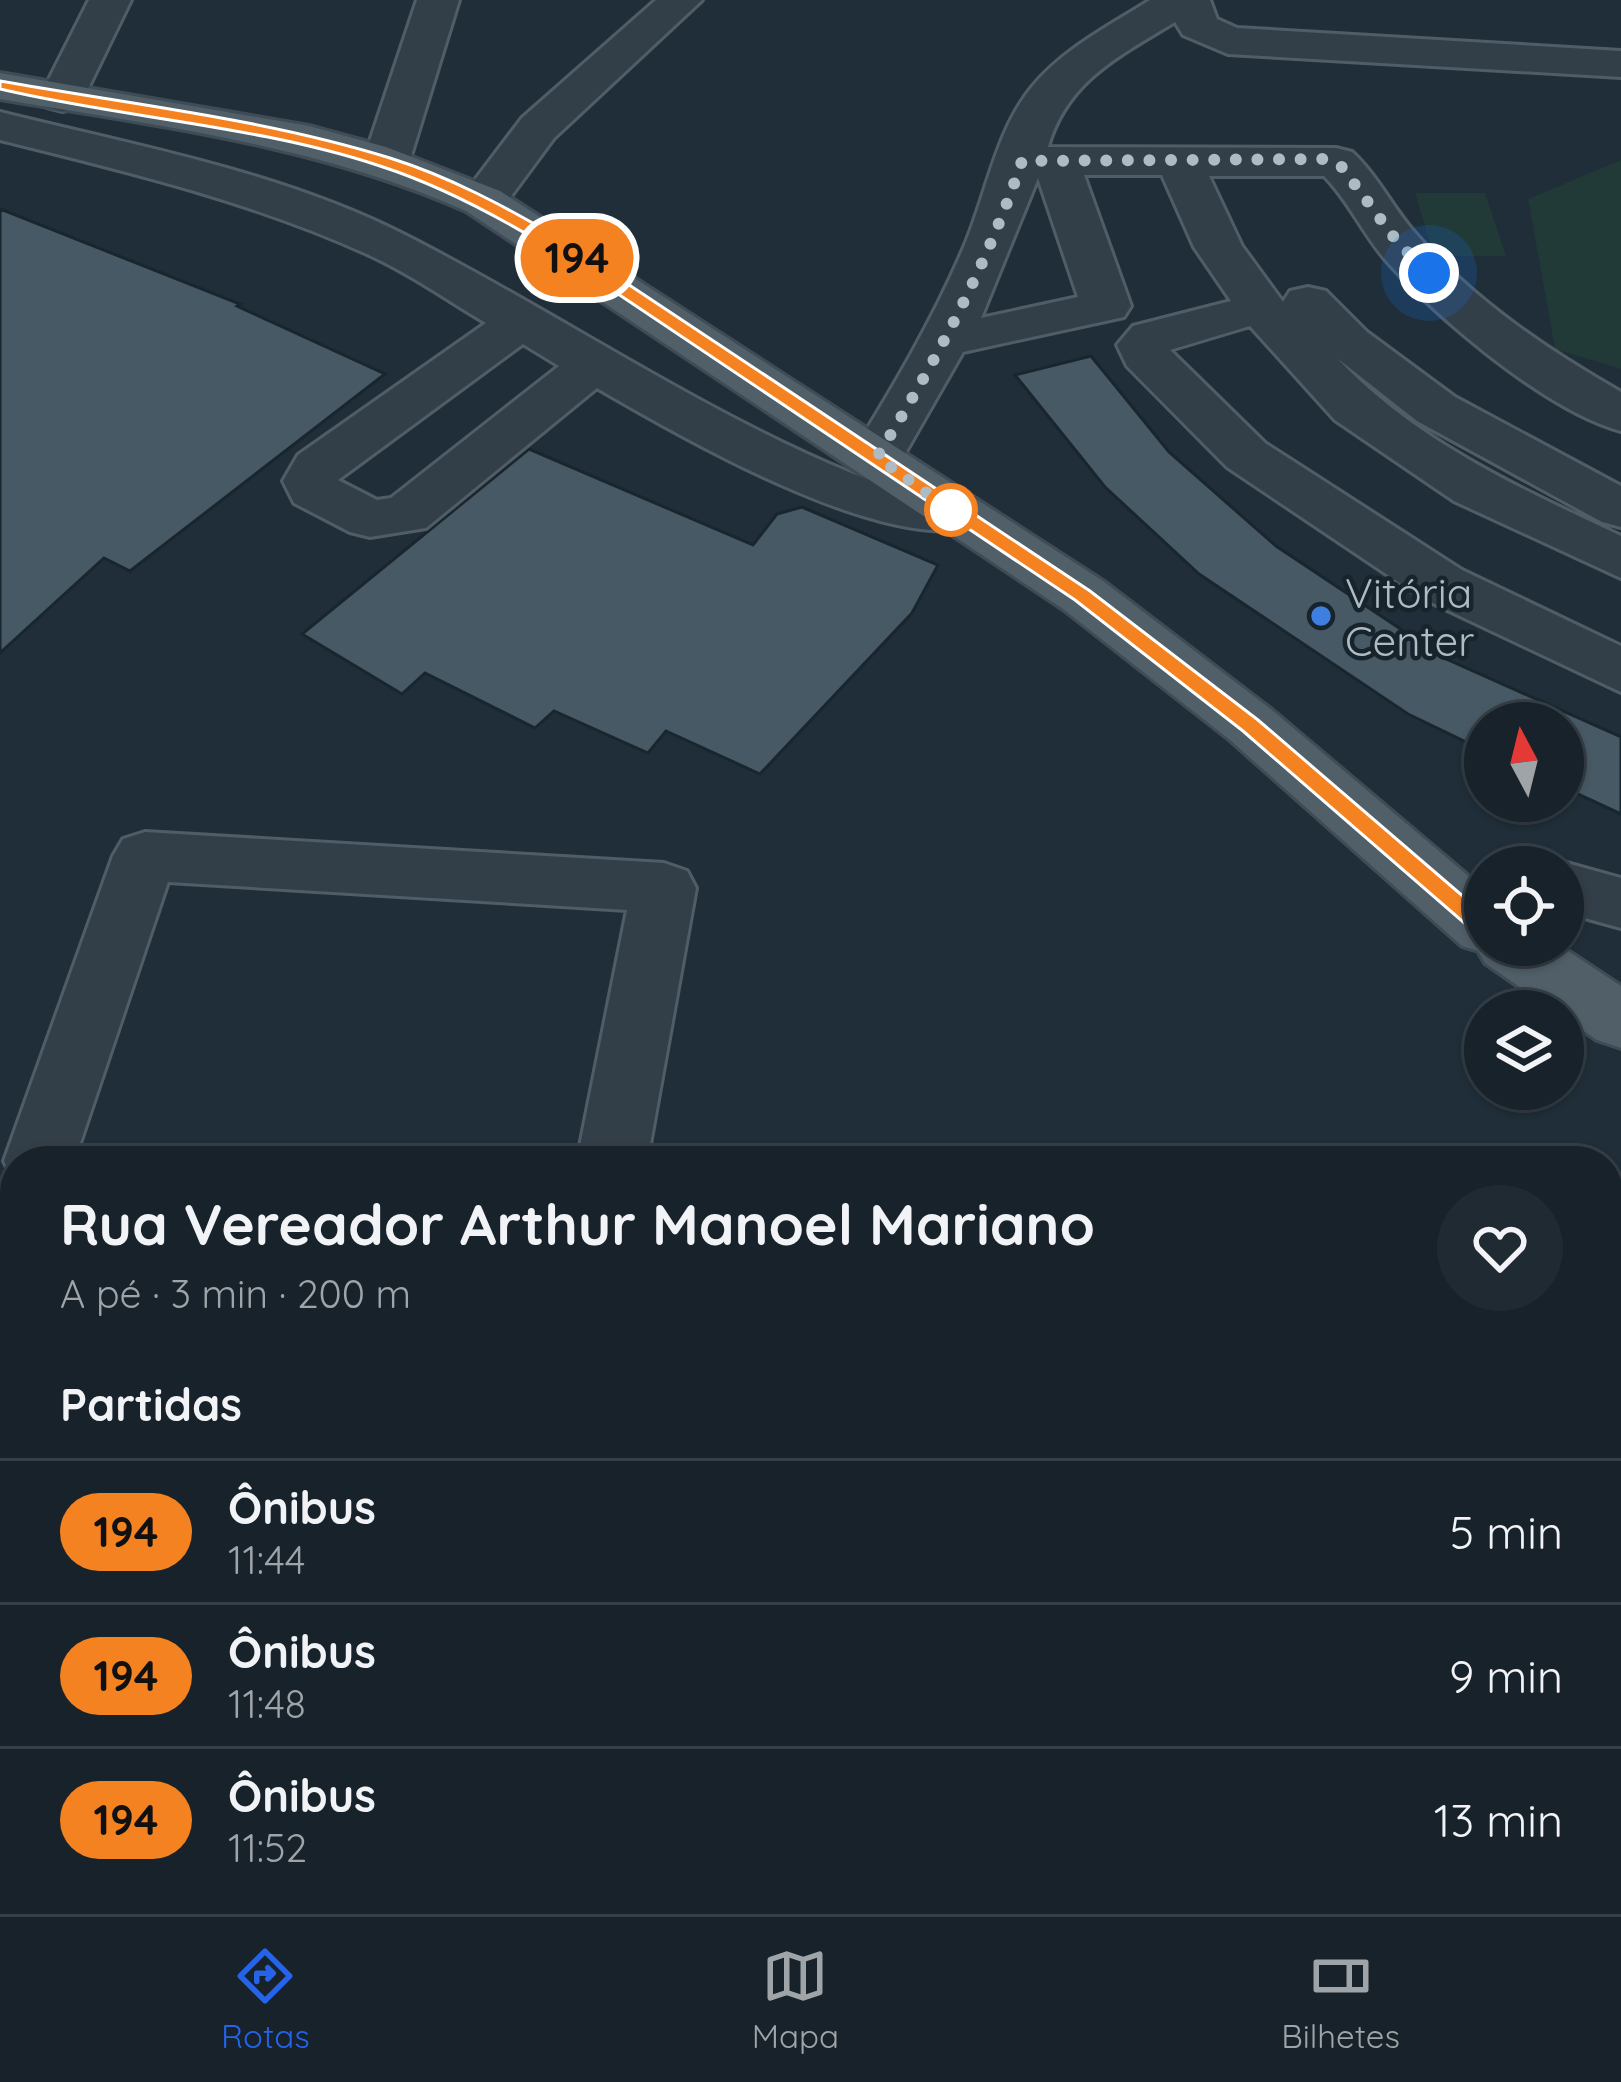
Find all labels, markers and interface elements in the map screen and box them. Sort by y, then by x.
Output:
line badge: 194 [508,219,646,297]
text: 194 [545,231,609,284]
your location [1399,243,1459,303]
unlabelled marker [926,485,976,535]
place label: Vitória Center [1345,566,1474,667]
marker: Vitória Center [1308,603,1334,629]
north arrow [1464,702,1584,822]
map controls [1464,702,1584,1110]
button: locate [1464,846,1584,966]
button: layers [1464,990,1584,1110]
button: heart [1437,1185,1563,1311]
text: Rua Vereador Arthur Manoel Mariano [60,1188,1095,1259]
text: A pé · 3 min · 200 m [60,1269,411,1318]
text: Partidas [60,1376,242,1432]
text: Ônibus [228,1479,376,1535]
text: 5 min [1450,1504,1563,1560]
text: 194 [94,1505,158,1558]
text: 11:44 [228,1535,305,1584]
text: Ônibus [228,1623,376,1679]
text: 9 min [1449,1648,1563,1704]
text: 194 [94,1649,158,1702]
text: 11:48 [228,1679,306,1728]
text: Ônibus [228,1767,376,1823]
text: 13 min [1434,1792,1563,1848]
text: 194 [94,1793,158,1846]
text: 11:52 [228,1823,307,1872]
tab: Rotas [221,1943,310,2056]
tab: Mapa [752,1943,839,2056]
tab: Bilhetes [1281,1943,1400,2056]

